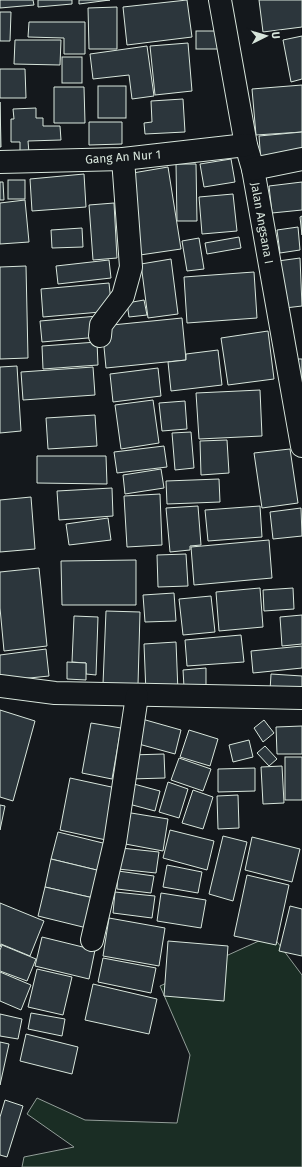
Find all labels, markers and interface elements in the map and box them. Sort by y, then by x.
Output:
north arrow [246,16,286,56]
text: U [269,31,282,39]
street label: Gang An Nur 1 [85,147,161,167]
street label: Jalan Angsana I [248,181,276,265]

